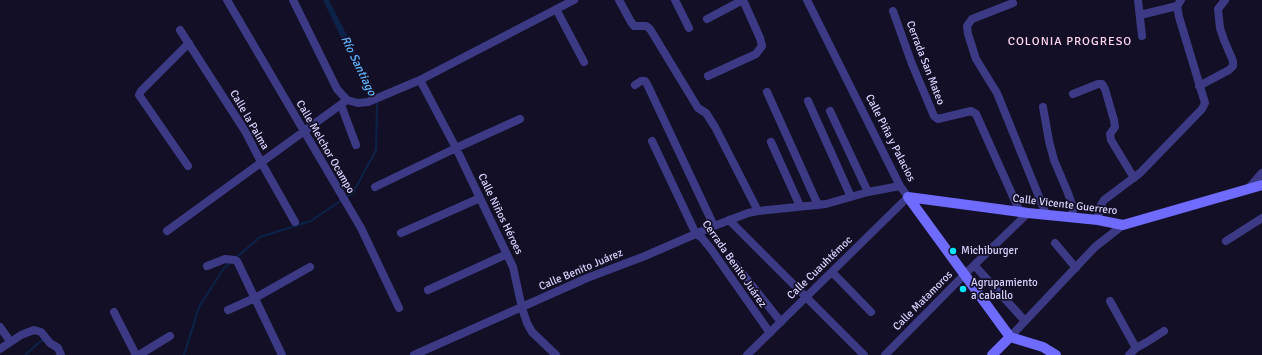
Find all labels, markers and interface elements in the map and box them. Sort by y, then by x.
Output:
street label: Cerrada San Mateo [903,19,947,107]
water label: Río Santiago [337,34,379,98]
district label: COLONIA PROGRESO [1008,35,1132,49]
street label: Calle la Palma [227,88,271,152]
street label: Calle Piña y Palacios [862,92,918,184]
street label: Calle Melchor Ocampo [293,98,357,196]
street label: Calle Niños Héroes [475,171,525,257]
street label: Calle Vicente Guerrero [1012,192,1118,218]
street label: Cerrada Benito Juárez [699,218,769,310]
street label: Calle Cuauhtémoc [785,234,855,302]
place label: Michiburger [961,244,1018,258]
street label: Calle Benito Juárez [537,246,625,294]
marker: Michiburger [948,246,958,256]
street label: Calle Matamoros [890,268,956,334]
place label: Agrupamiento a caballo [971,276,1038,302]
marker: Agrupamiento a caballo [958,284,968,294]

